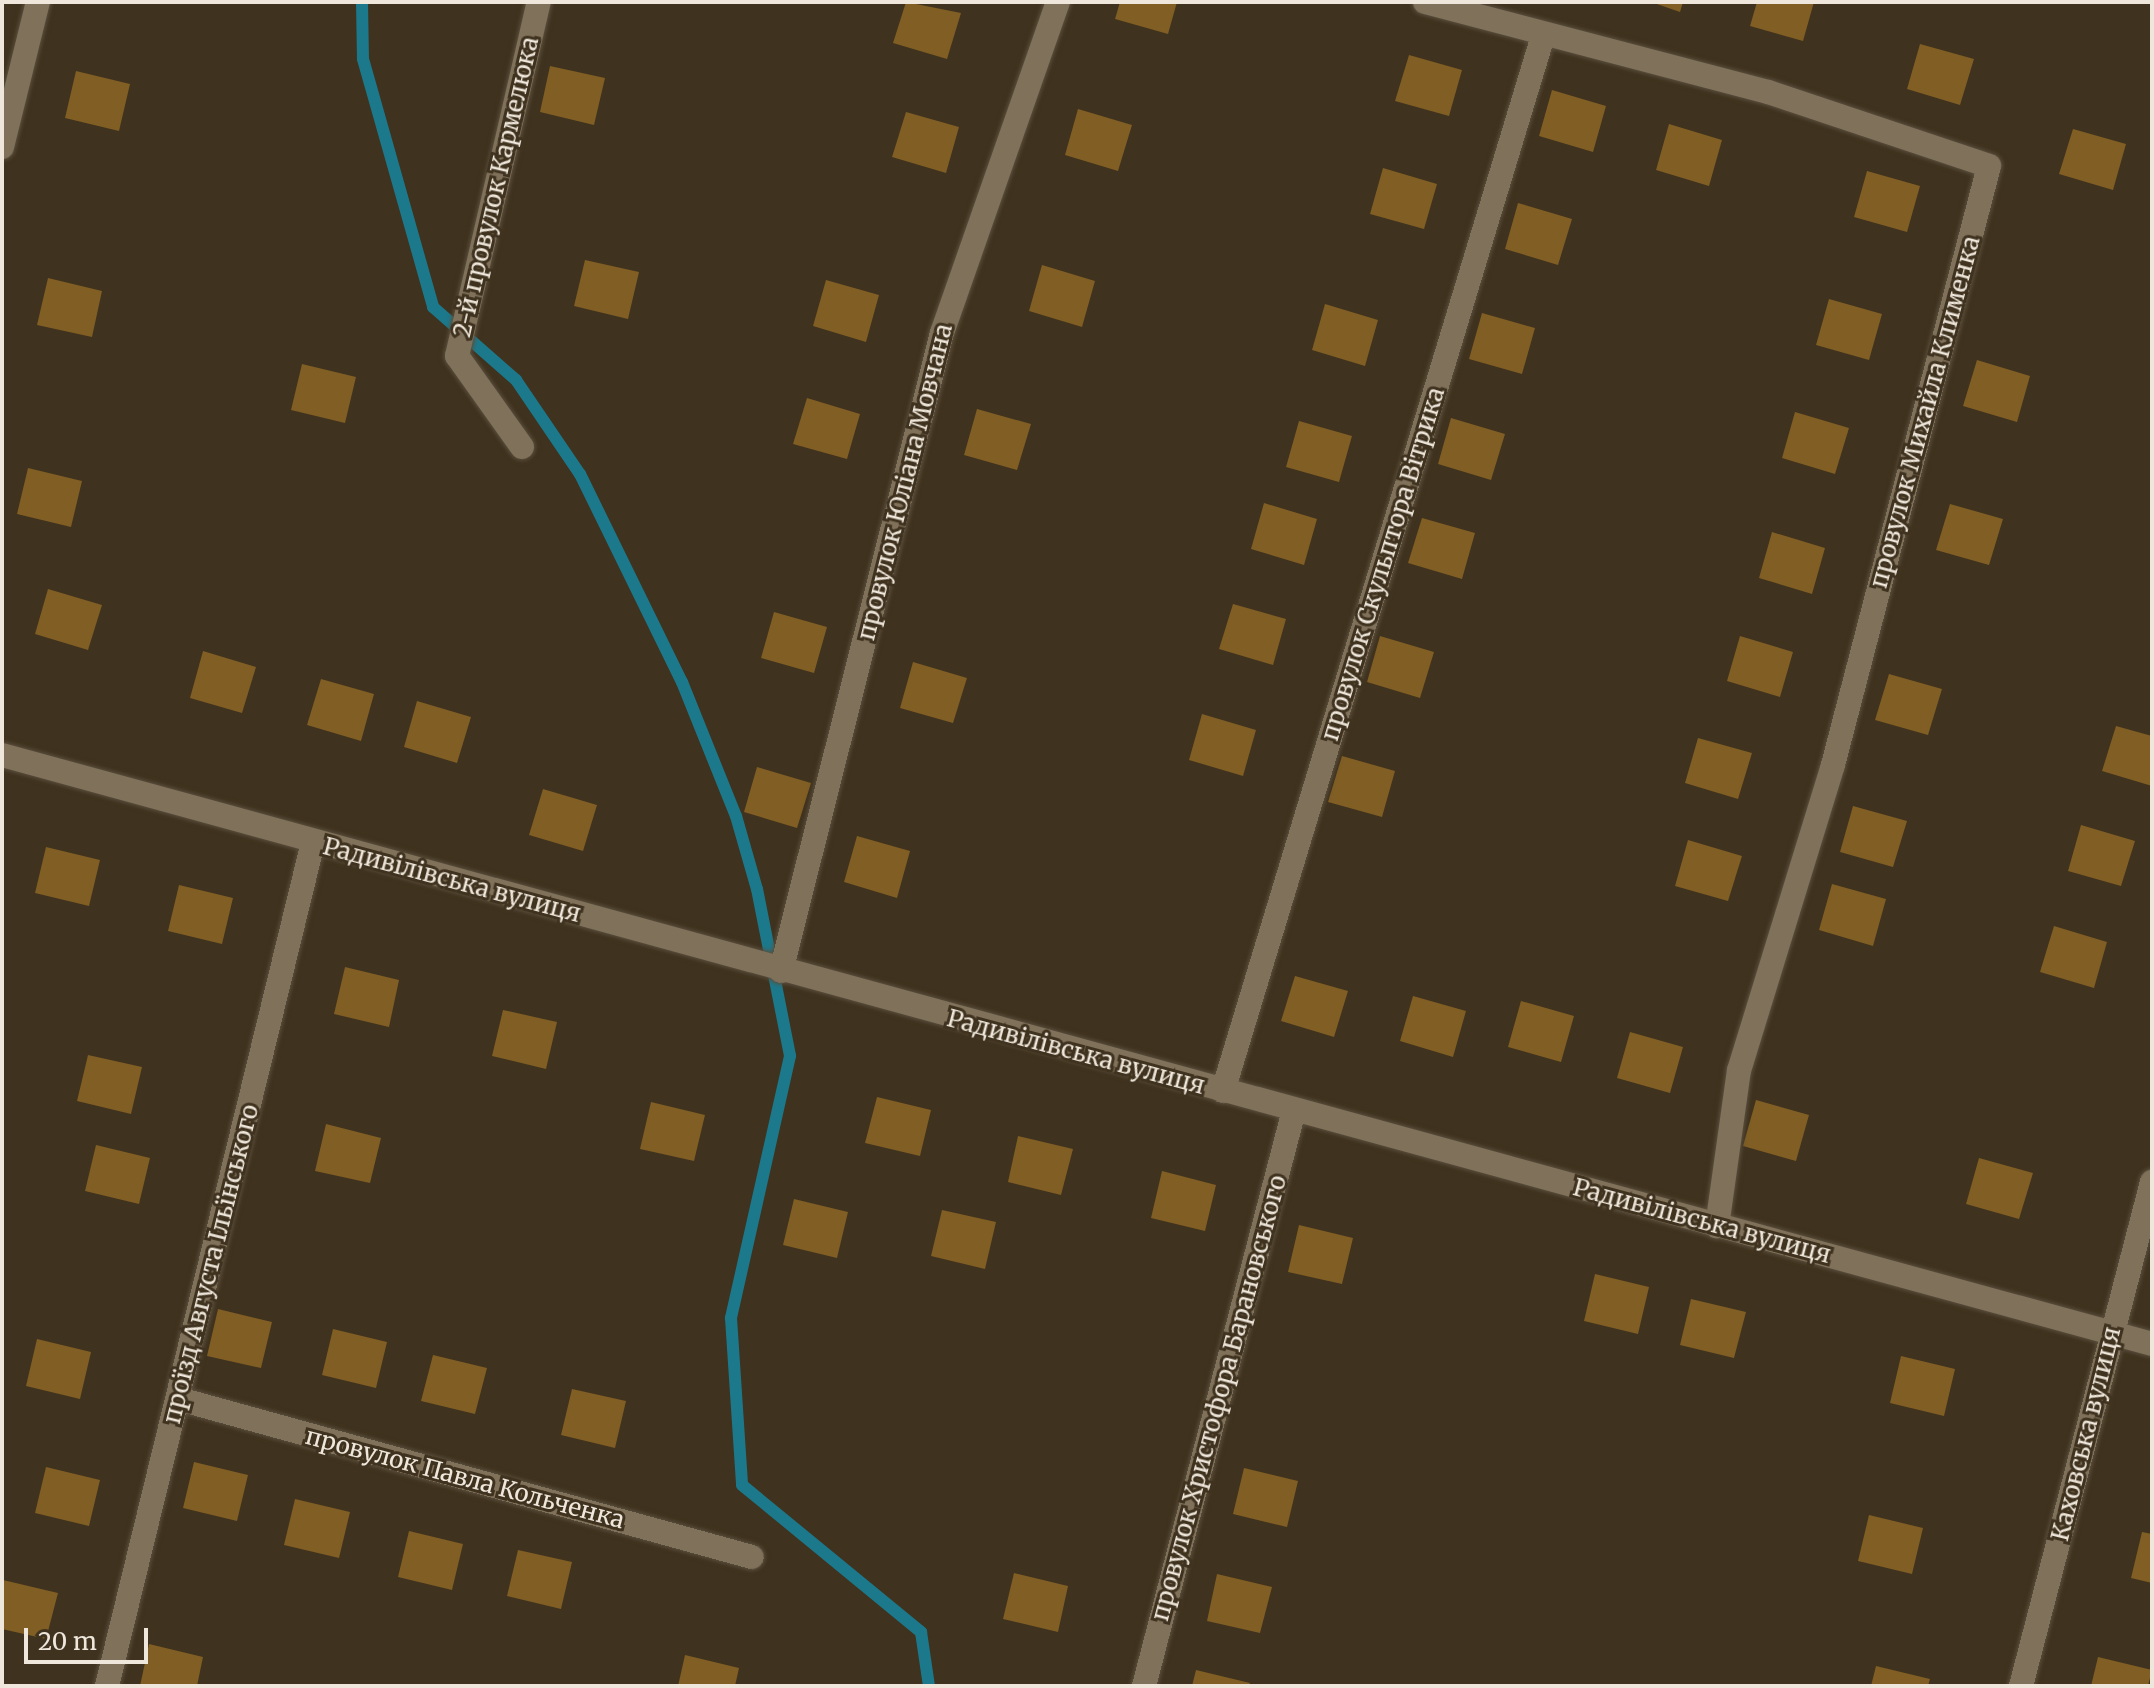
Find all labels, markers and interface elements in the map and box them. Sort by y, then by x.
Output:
street label: 2-й провулок Кармелюка [447,34,545,340]
street label: провулок Михайла Клименка [1864,233,1986,591]
street label: провулок Юліана Мовчана [852,321,958,643]
street label: провулок Скульптора Вітрика [1315,384,1451,744]
street label: Радивілівська вулиця [320,832,584,928]
street label: Радивілівська вулиця [944,1004,1208,1100]
street label: проїзд Августа Ільїнського [157,1101,265,1427]
street label: провулок Христофора Барановського [1146,1172,1292,1624]
street label: Радивілівська вулиця [1570,1173,1834,1269]
street label: Каховська вулиця [2045,1324,2127,1544]
street label: провулок Павла Кольченка [302,1422,628,1534]
scale bar [28,1612,152,1662]
text: 20 m [38,1626,97,1657]

